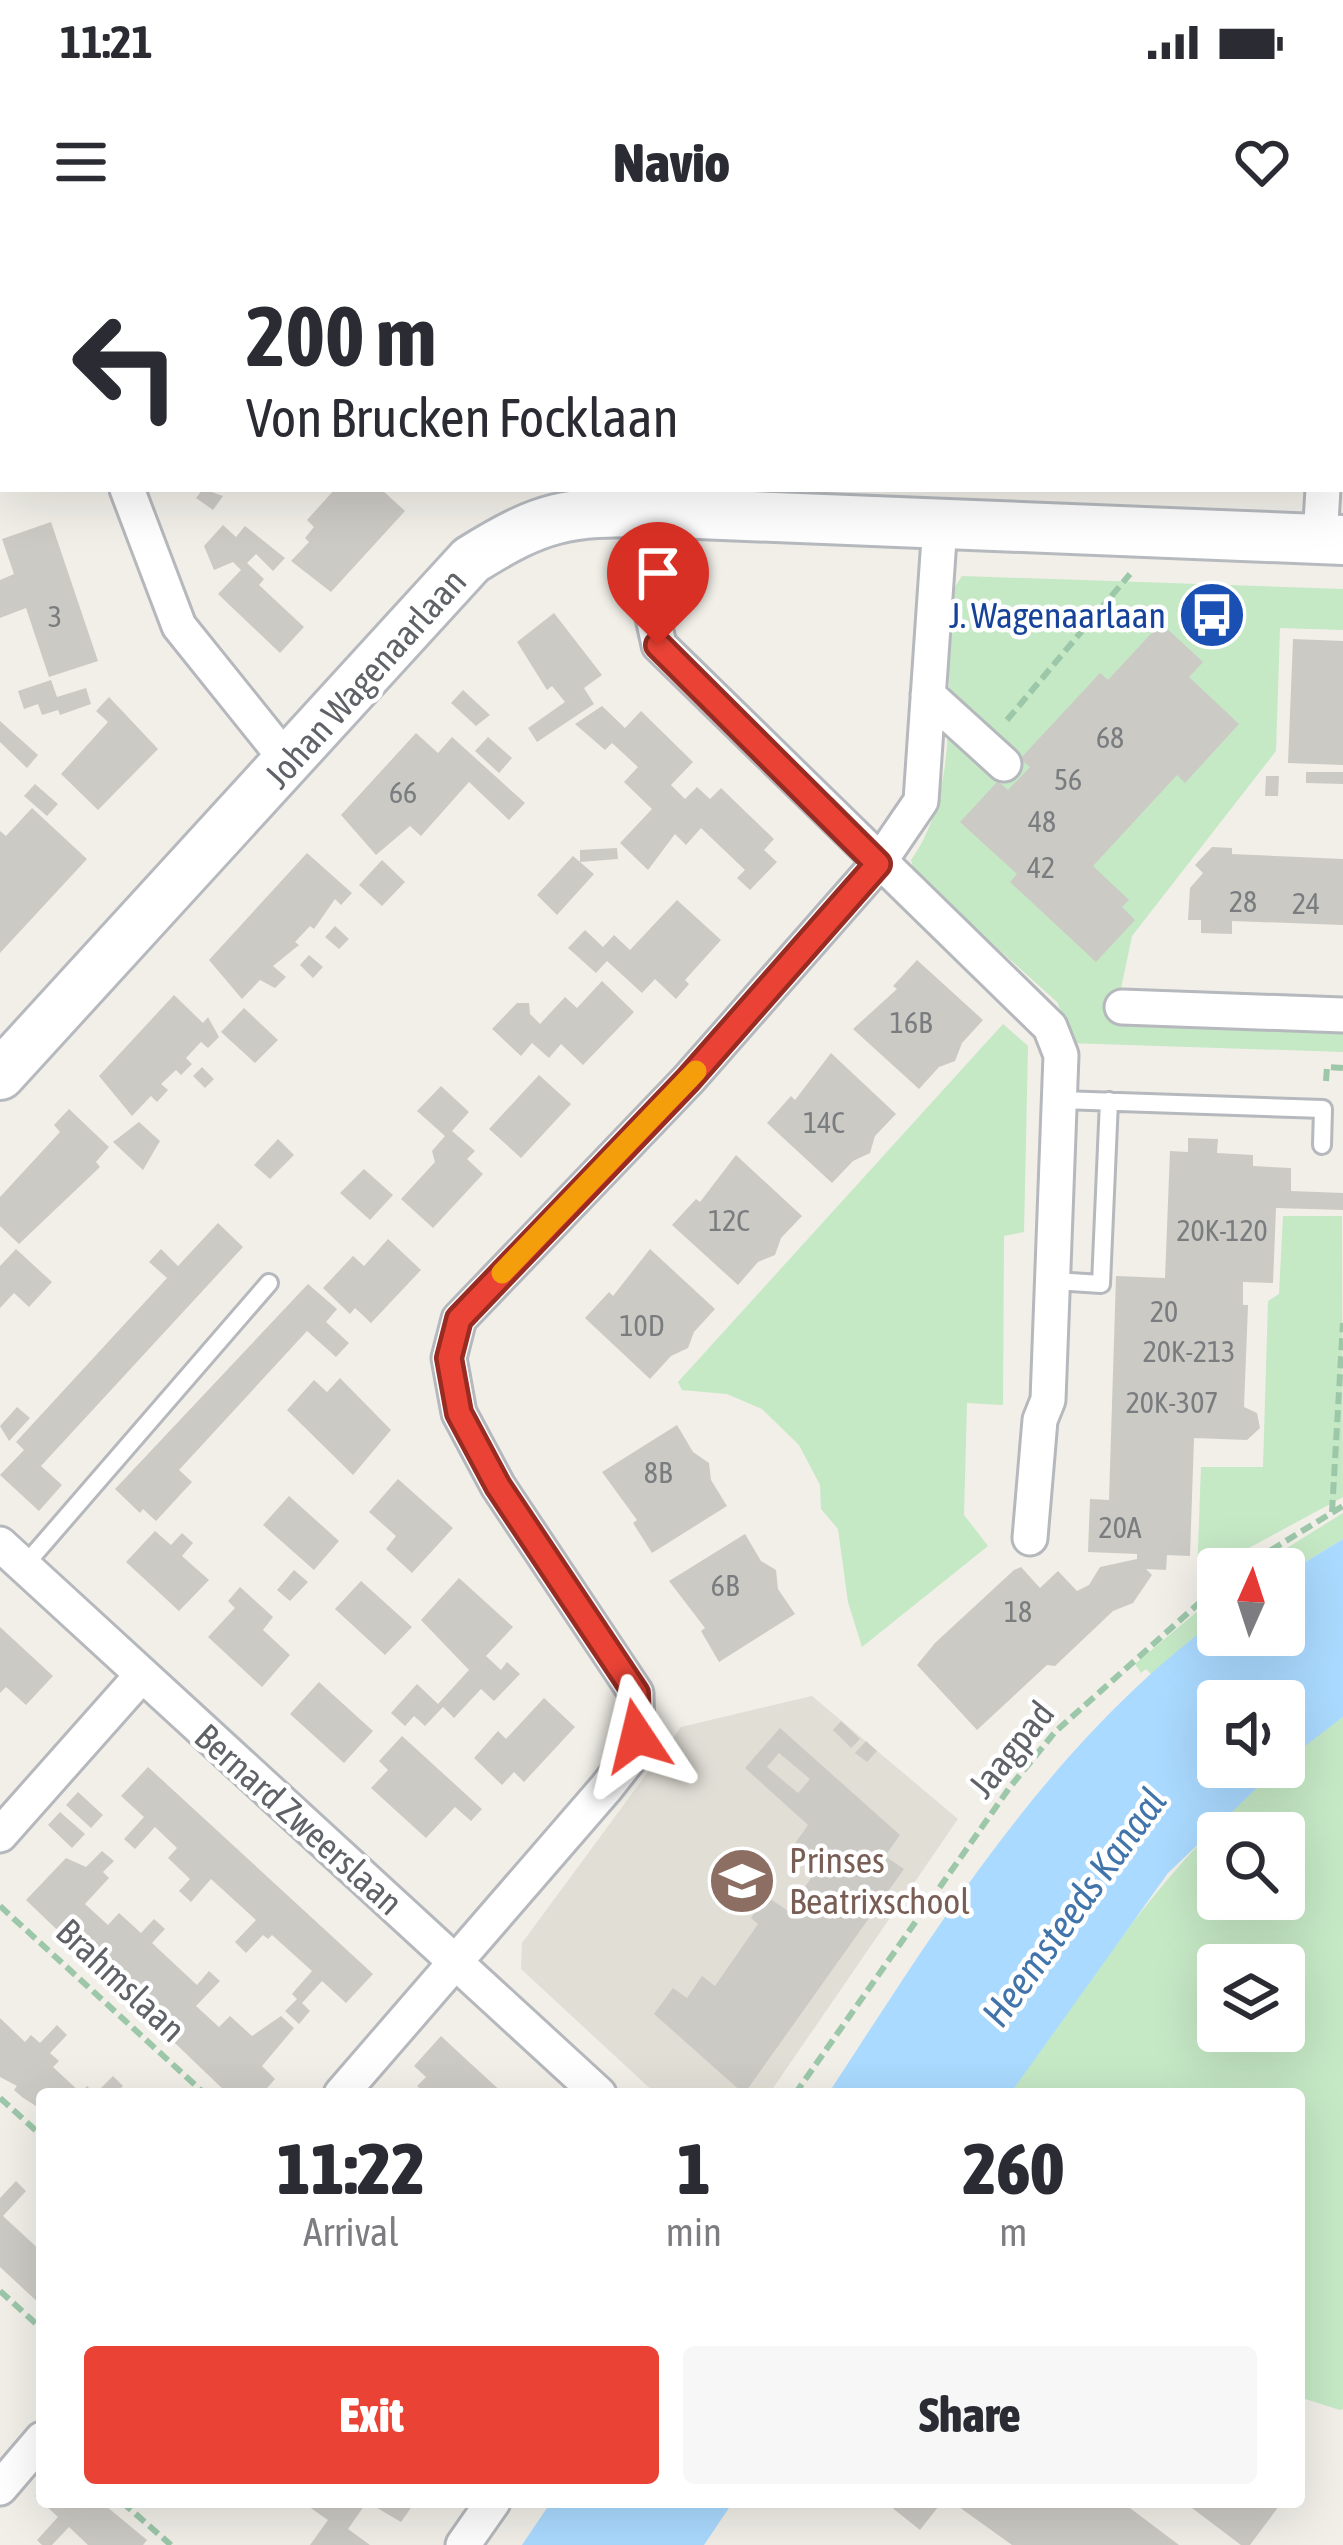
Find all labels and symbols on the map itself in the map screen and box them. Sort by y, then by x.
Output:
pin [607,522,709,645]
street label: Johan Wagenaarlaan [256,560,474,796]
bus stop icon: J. Wagenaarlaan [1177,580,1247,650]
place label: J. Wagenaarlaan [949,594,1166,636]
house number: 3 [48,599,62,633]
house number: 68 [1096,720,1124,754]
house number: 56 [1054,762,1082,796]
house number: 66 [389,775,417,809]
house number: 48 [1028,804,1056,838]
house number: 42 [1027,850,1055,884]
house number: 28 [1229,884,1257,918]
house number: 24 [1292,886,1320,920]
house number: 16B [890,1005,932,1039]
house number: 14C [803,1105,845,1139]
house number: 12C [708,1203,750,1237]
house number: 20K-120 [1176,1213,1268,1247]
house number: 20 [1150,1294,1178,1328]
house number: 10D [620,1308,665,1342]
house number: 20K-213 [1143,1334,1235,1368]
house number: 20K-307 [1126,1385,1218,1419]
house number: 8B [644,1455,672,1489]
house number: 20A [1099,1510,1142,1544]
north arrow [1197,1548,1305,1656]
house number: 6B [711,1568,739,1602]
house number: 18 [1004,1594,1032,1628]
position arrow [574,1673,700,1799]
street label: Jaagpad [960,1693,1062,1805]
street label: Bernard Zweerslaan [187,1715,411,1923]
water label: Heemsteeds Kanaal [973,1779,1175,2035]
place label: Prinses Beatrixschool [789,1839,970,1922]
school or university icon: Prinses Beatrixschool [707,1846,777,1916]
street label: Brahmslaan [48,1910,194,2050]

